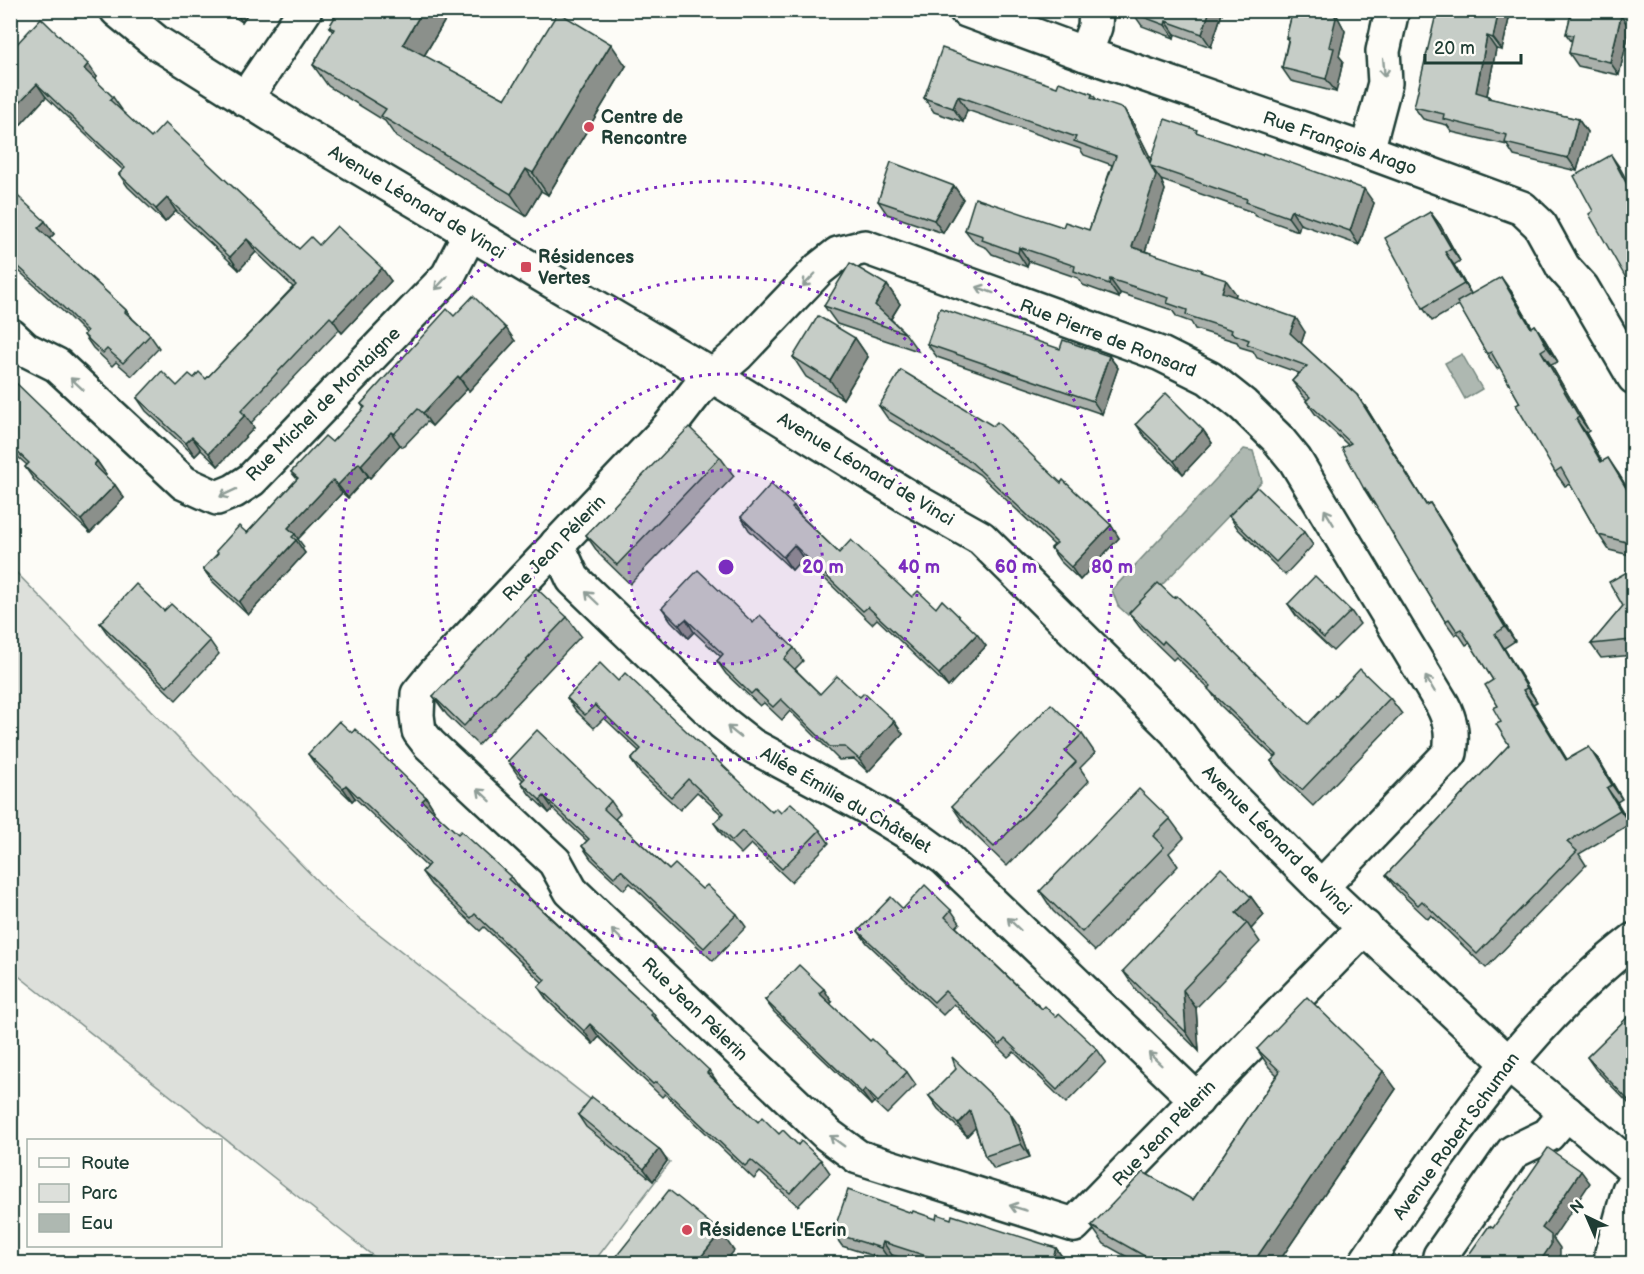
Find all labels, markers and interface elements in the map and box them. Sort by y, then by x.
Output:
scale bar [1425,27,1521,65]
text: 20 m [1434,38,1475,59]
one-way arrow [1379,57,1390,77]
place label: Centre de Rencontre [601,107,687,149]
street label: Rue François Arago [1260,107,1420,180]
marker: Centre de Rencontre [582,120,596,134]
street label: Avenue Léonard de Vinci [325,141,509,264]
place label: Résidences Vertes [538,247,634,289]
marker: Résidences Vertes [519,260,533,274]
one-way arrow [802,272,817,287]
one-way arrow [434,275,448,290]
one-way arrow [977,284,995,295]
street label: Rue Pierre de Ronsard [1017,295,1199,382]
street label: Rue Michel de Montaigne [242,323,405,486]
one-way arrow [69,376,84,391]
street label: Avenue Léonard de Vinci [774,408,958,531]
one-way arrow [220,488,238,500]
street label: Rue Jean Pélerin [498,491,610,606]
one-way arrow [1323,509,1335,526]
centre of rings [716,557,736,577]
text: 20 m [802,557,844,578]
text: 40 m [898,557,940,578]
text: 60 m [995,557,1037,578]
text: 80 m [1091,557,1133,578]
one-way arrow [585,590,600,605]
one-way arrow [1424,676,1436,693]
one-way arrow [726,725,742,738]
street label: Allée Émilie du Châtelet [757,741,936,858]
street label: Avenue Léonard de Vinci [1198,761,1356,919]
one-way arrow [477,788,492,803]
one-way arrow [1006,917,1021,931]
one-way arrow [610,929,625,943]
street label: Rue Jean Pélerin [637,953,752,1065]
street label: Avenue Robert Schuman [1389,1049,1524,1224]
one-way arrow [1147,1052,1162,1066]
street label: Rue Jean Pélerin [1108,1076,1220,1191]
one-way arrow [829,1135,845,1147]
legend [27,1139,222,1247]
text: Route [81,1153,130,1174]
text: Parc [81,1183,118,1204]
north arrow [1557,1187,1617,1247]
text: N [1567,1196,1589,1218]
one-way arrow [1009,1202,1028,1213]
text: Eau [81,1213,113,1234]
place label: Résidence L'Ecrin [699,1220,846,1241]
marker: Résidence L'Ecrin [680,1223,694,1237]

